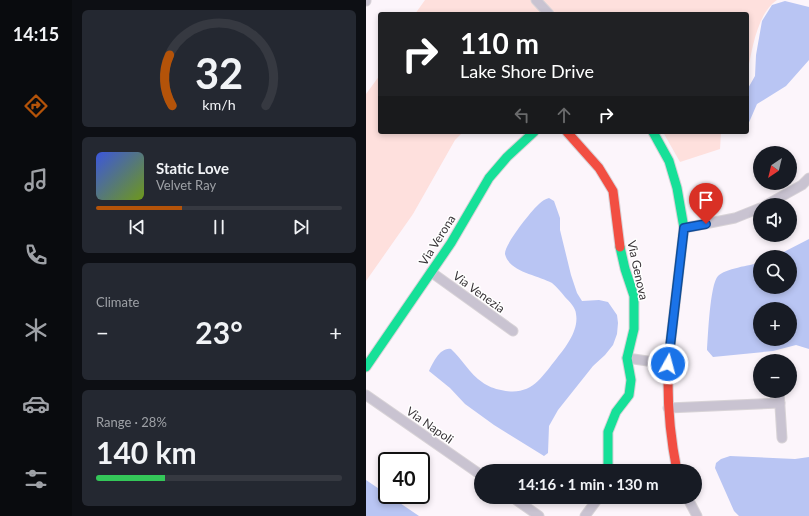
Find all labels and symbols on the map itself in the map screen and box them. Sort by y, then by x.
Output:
north arrow [753,146,797,190]
pin [689,183,723,224]
street label: Via Verona [416,212,458,268]
street label: Via Genova [624,239,652,301]
street label: Via Venezia [450,268,508,316]
position arrow [647,343,689,385]
street label: Via Napoli [403,403,457,447]
speed limit sign: 40 [378,452,430,504]

